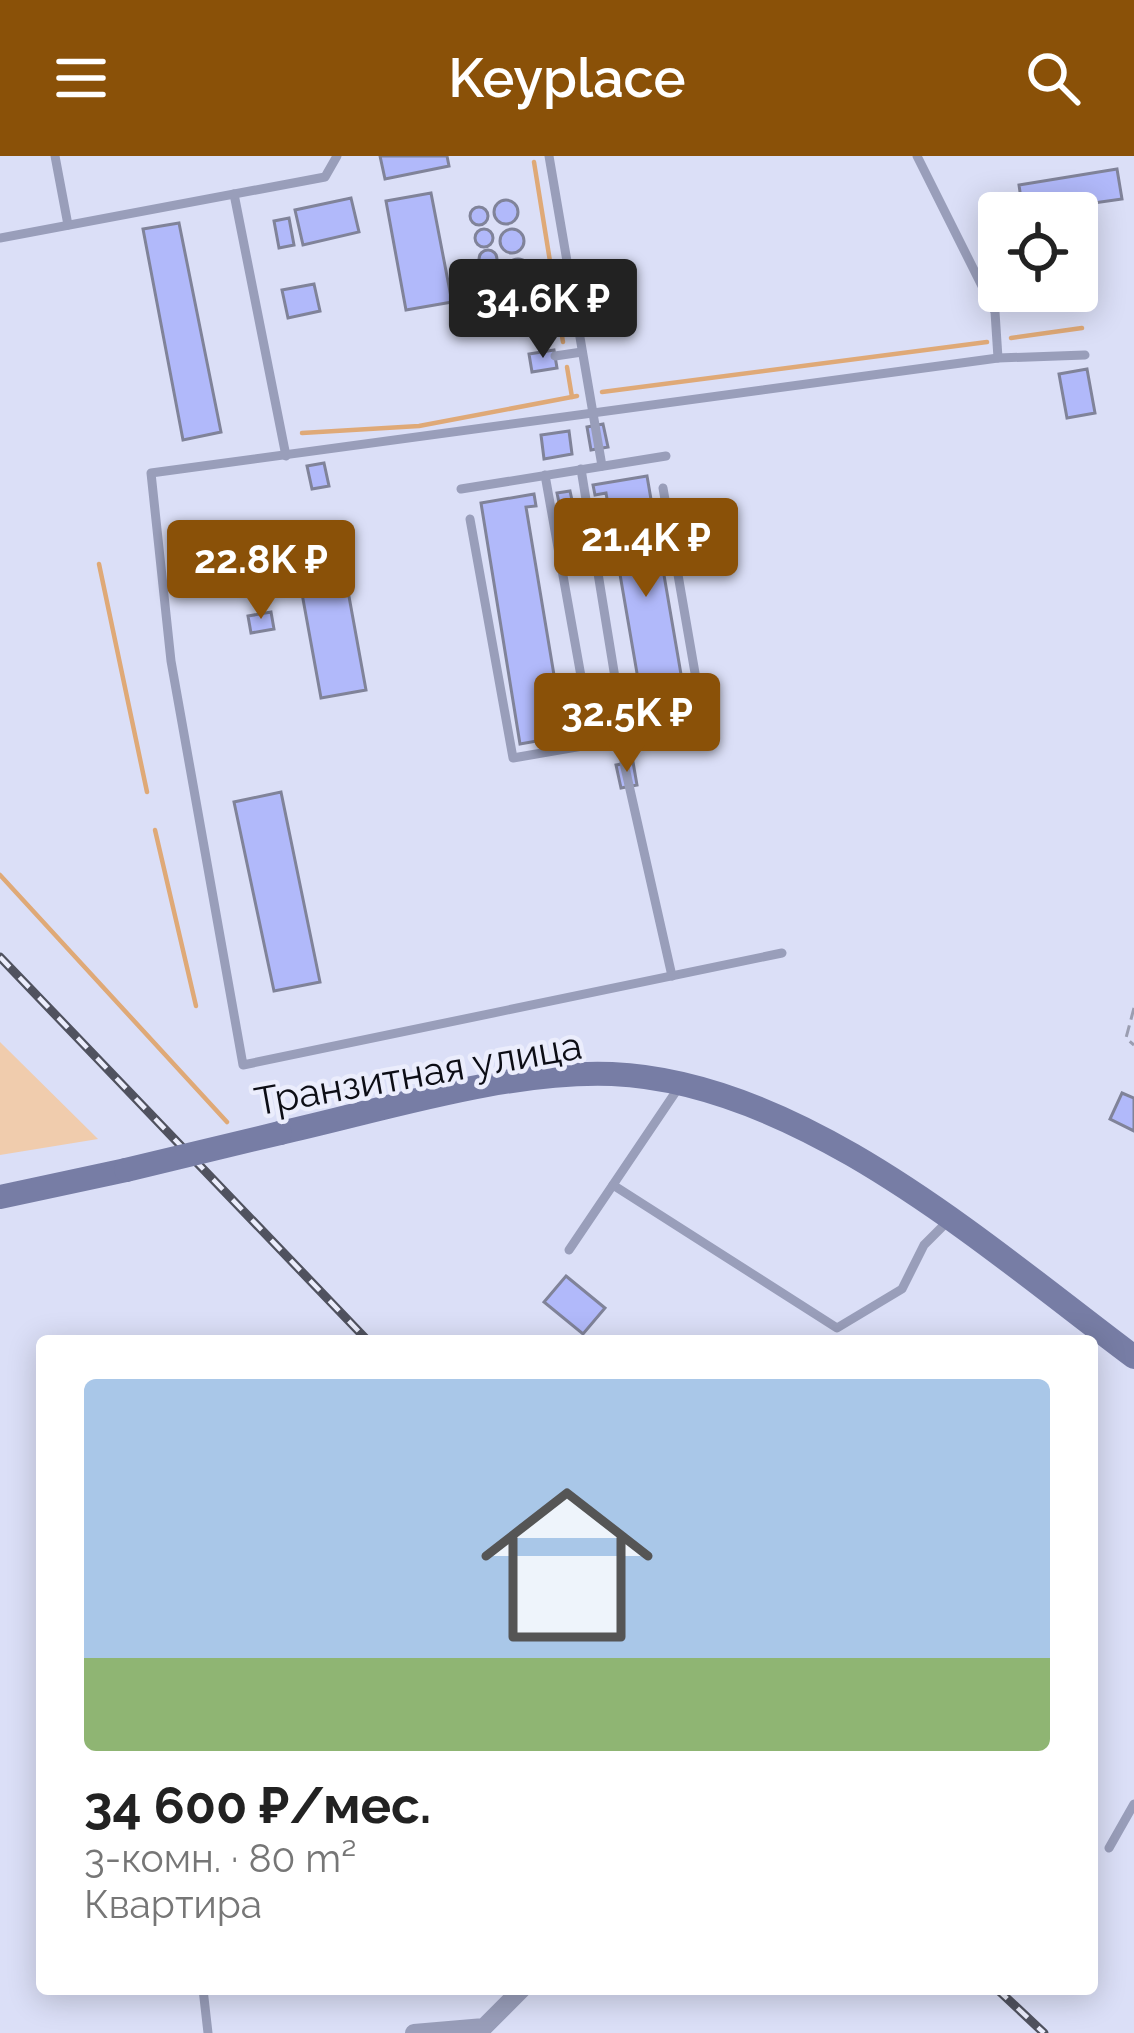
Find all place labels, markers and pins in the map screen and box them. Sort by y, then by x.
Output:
pin: 34.6K ₽ [432,259,654,361]
pin: 21.4K ₽ [535,498,757,600]
pin: 22.8K ₽ [150,520,372,622]
pin: 32.5K ₽ [516,673,738,775]

